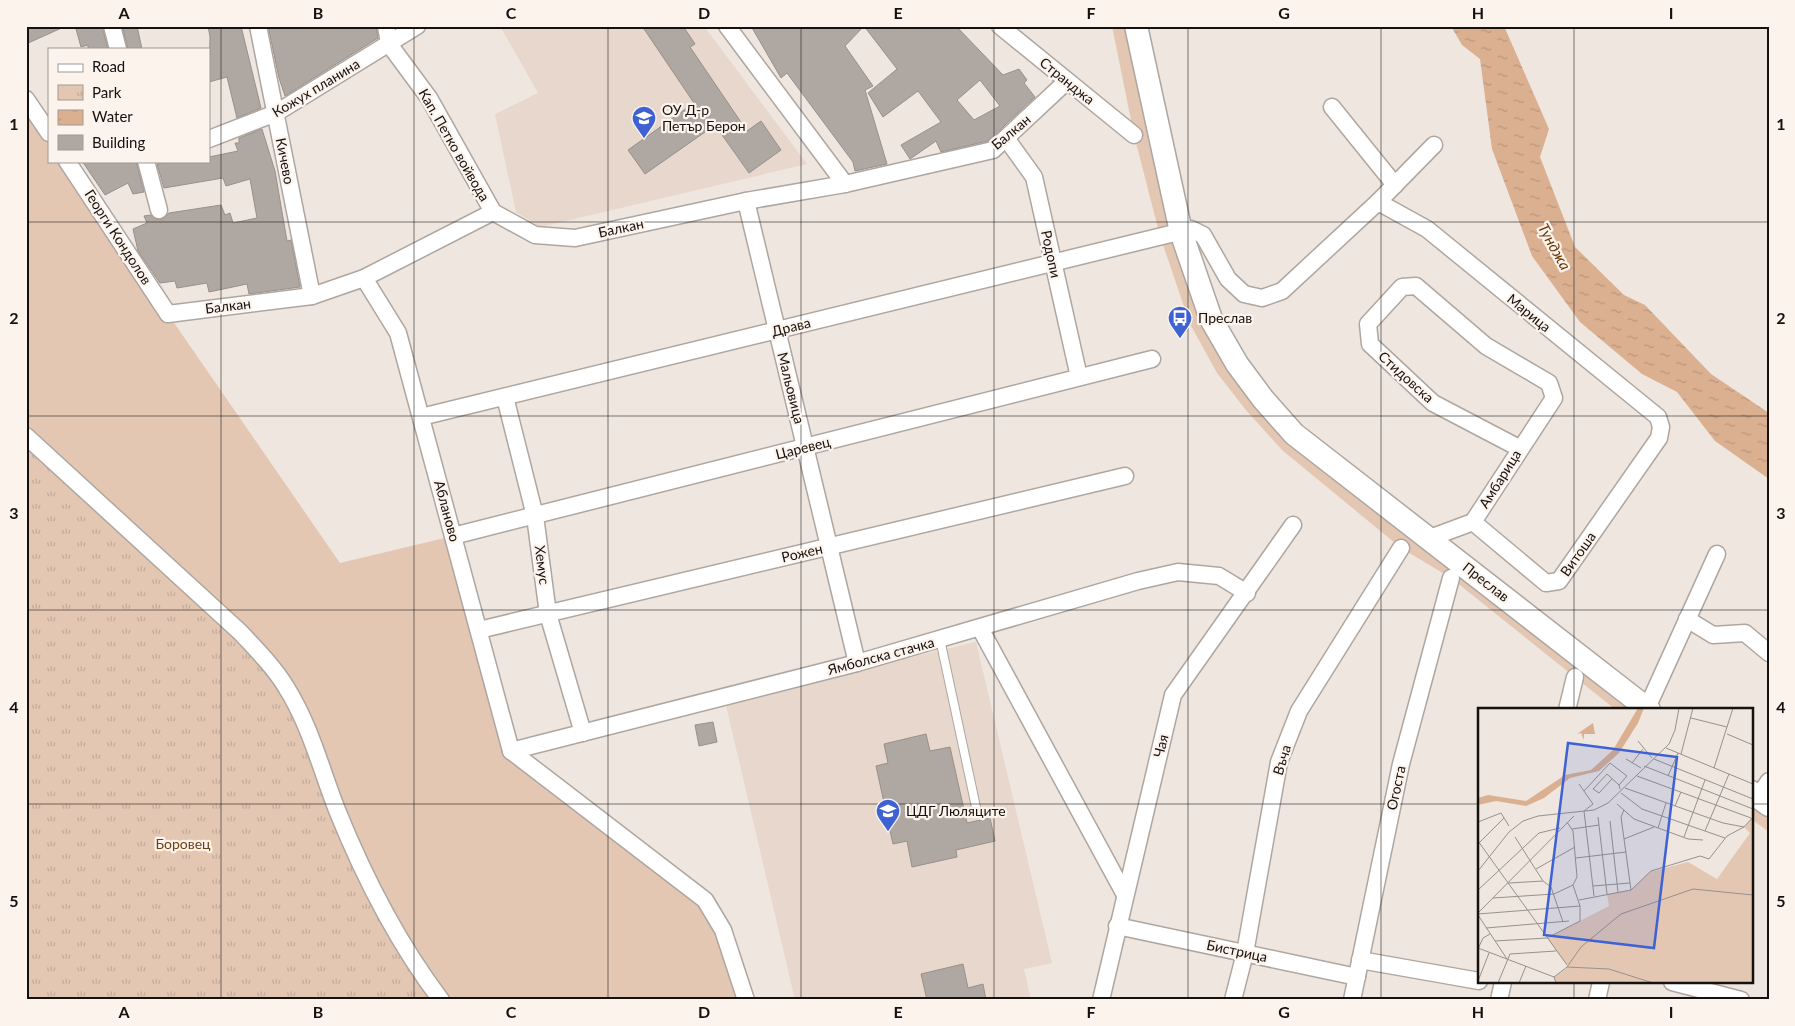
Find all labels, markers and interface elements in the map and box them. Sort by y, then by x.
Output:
text: A [117,3,130,22]
text: B [313,3,323,22]
text: C [506,3,517,22]
text: D [698,3,710,22]
text: E [893,3,903,22]
text: F [1086,3,1096,22]
text: G [1278,3,1290,22]
text: H [1472,3,1484,22]
text: I [1669,3,1673,22]
legend [48,48,210,162]
street label: Странджа [1037,53,1098,108]
street label: Кожух планина [269,55,363,120]
text: Road [92,57,125,75]
text: Park [92,83,122,101]
street label: Кап. Петко войвода [415,85,494,204]
place label: ОУ Д-р Петър Берон [662,101,746,134]
school or university icon: ОУ Д-р Петър Берон [631,105,657,139]
text: Water [92,107,133,125]
street label: Балкан [988,110,1034,153]
text: 1 [9,114,19,133]
text: 1 [1776,114,1786,133]
text: Building [92,133,145,151]
street label: Кичево [273,136,298,186]
street label: Георги Кондолов [81,186,155,287]
street label: Балкан [597,214,645,241]
water label: Тунджа [1535,220,1575,273]
street label: Родопи [1038,229,1065,279]
street label: Марица [1504,290,1555,335]
street label: Балкан [204,294,252,317]
bus stop icon: Преслав [1167,305,1193,339]
text: 2 [9,308,19,327]
text: 2 [1776,308,1786,327]
place label: Преслав [1198,309,1252,326]
street label: Драва [770,313,812,340]
street label: Стидовска [1375,347,1438,406]
street label: Мальовица [774,350,809,425]
street label: Царевец [774,432,833,463]
street label: Амбарица [1475,446,1524,511]
street label: Абланово [431,478,464,544]
text: 3 [9,503,19,522]
text: 3 [1776,503,1786,522]
street label: Витоша [1556,528,1599,579]
street label: Рожен [780,540,824,565]
street label: Хемус [532,544,553,586]
street label: Преслав [1460,558,1513,605]
street label: Ямболска стачка [825,633,936,678]
text: 4 [9,697,19,716]
text: 4 [1776,697,1786,716]
inset map [1478,708,1752,984]
street label: Чая [1149,733,1172,759]
street label: Въча [1269,743,1294,777]
street label: Огоста [1383,764,1409,812]
school or university icon: ЦДГ Люляците [875,798,901,832]
place label: ЦДГ Люляците [906,802,1006,819]
park label: Боровец [155,835,211,852]
text: 5 [9,891,19,910]
text: 5 [1776,891,1786,910]
street label: Бистрица [1205,936,1269,965]
text: A [117,1002,130,1021]
text: B [313,1002,323,1021]
text: C [506,1002,517,1021]
text: D [698,1002,710,1021]
text: E [893,1002,903,1021]
text: F [1086,1002,1096,1021]
text: G [1278,1002,1290,1021]
text: H [1472,1002,1484,1021]
text: I [1669,1002,1673,1021]

